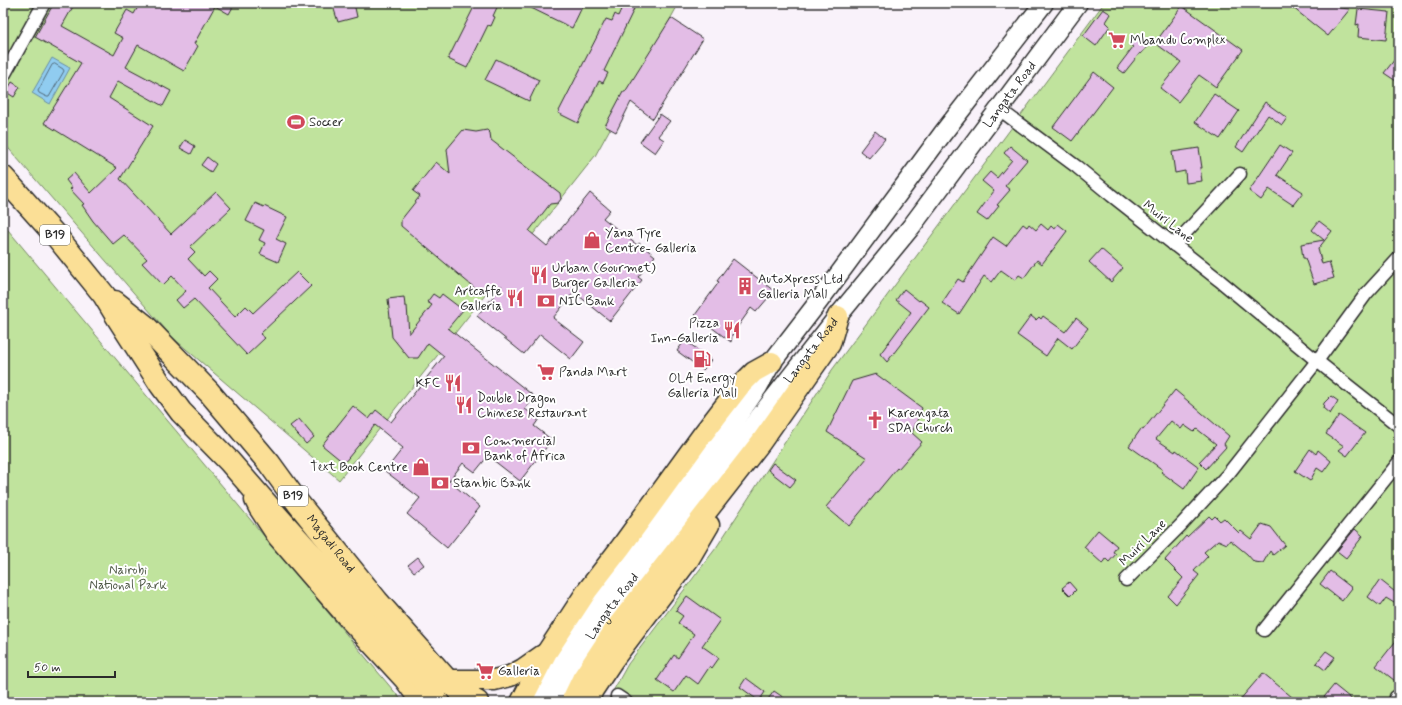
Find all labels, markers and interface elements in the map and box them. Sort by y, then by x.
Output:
supermarket icon: Mbandu Complex [1107,30,1127,50]
place label: Mbandu Complex [1130,32,1226,49]
street label: Langata Road [979,58,1040,131]
sports icon: Soccer [286,112,306,132]
place label: Soccer [309,114,344,131]
street label: Muiri Lane [1139,197,1197,247]
road number: B19 [40,225,70,245]
place label: Yana Tyre Centre- Galleria [605,225,697,257]
shop icon: Yana Tyre Centre- Galleria [582,230,602,250]
place label: Urban (Gourmet) Burger Galleria [552,260,656,293]
restaurant icon: Urban (Gourmet) Burger Galleria [529,265,549,285]
place label: AutoXpress Ltd Galleria Mall [758,271,843,303]
building icon: AutoXpress Ltd Galleria Mall [735,276,755,296]
place label: Artcaffe Galleria [454,283,502,315]
restaurant icon: Artcaffe Galleria [505,288,525,308]
bank icon: NIC Bank [536,291,556,311]
place label: NIC Bank [559,293,615,310]
street label: Langata Road [780,314,842,387]
place label: Pizza Inn-Galleria [650,315,719,347]
restaurant icon: Pizza Inn-Galleria [722,320,742,340]
fuel station icon: OLA Energy Galleria Mall [692,349,712,369]
supermarket icon: Panda Mart [536,362,556,382]
place label: Panda Mart [559,364,628,381]
place label: OLA Energy Galleria Mall [667,370,737,402]
restaurant icon: KFC [443,373,463,393]
place label: KFC [415,375,441,392]
place label: Double Dragon Chinese Restaurant [477,390,588,422]
restaurant icon: Double Dragon Chinese Restaurant [454,395,474,415]
place label: Karengata SDA Church [888,405,953,437]
church icon: Karengata SDA Church [865,410,885,430]
place label: Commercial Bank of Africa [484,433,565,465]
bank icon: Commercial Bank of Africa [461,438,481,458]
shop icon: Text Book Centre [411,457,431,477]
place label: Text Book Centre [310,459,408,476]
bank icon: Stanbic Bank [430,473,450,493]
place label: Stanbic Bank [453,475,531,492]
road number: B19 [278,486,308,506]
street label: Magadi Road [302,511,359,576]
street label: Muiri Lane [1116,516,1170,570]
park label: Nairobi National Park [89,562,167,594]
street label: Langata Road [582,569,643,643]
scale bar [28,653,115,679]
text: 50 m [34,660,61,676]
supermarket icon: Galleria [475,661,495,681]
place label: Galleria [498,663,540,680]

